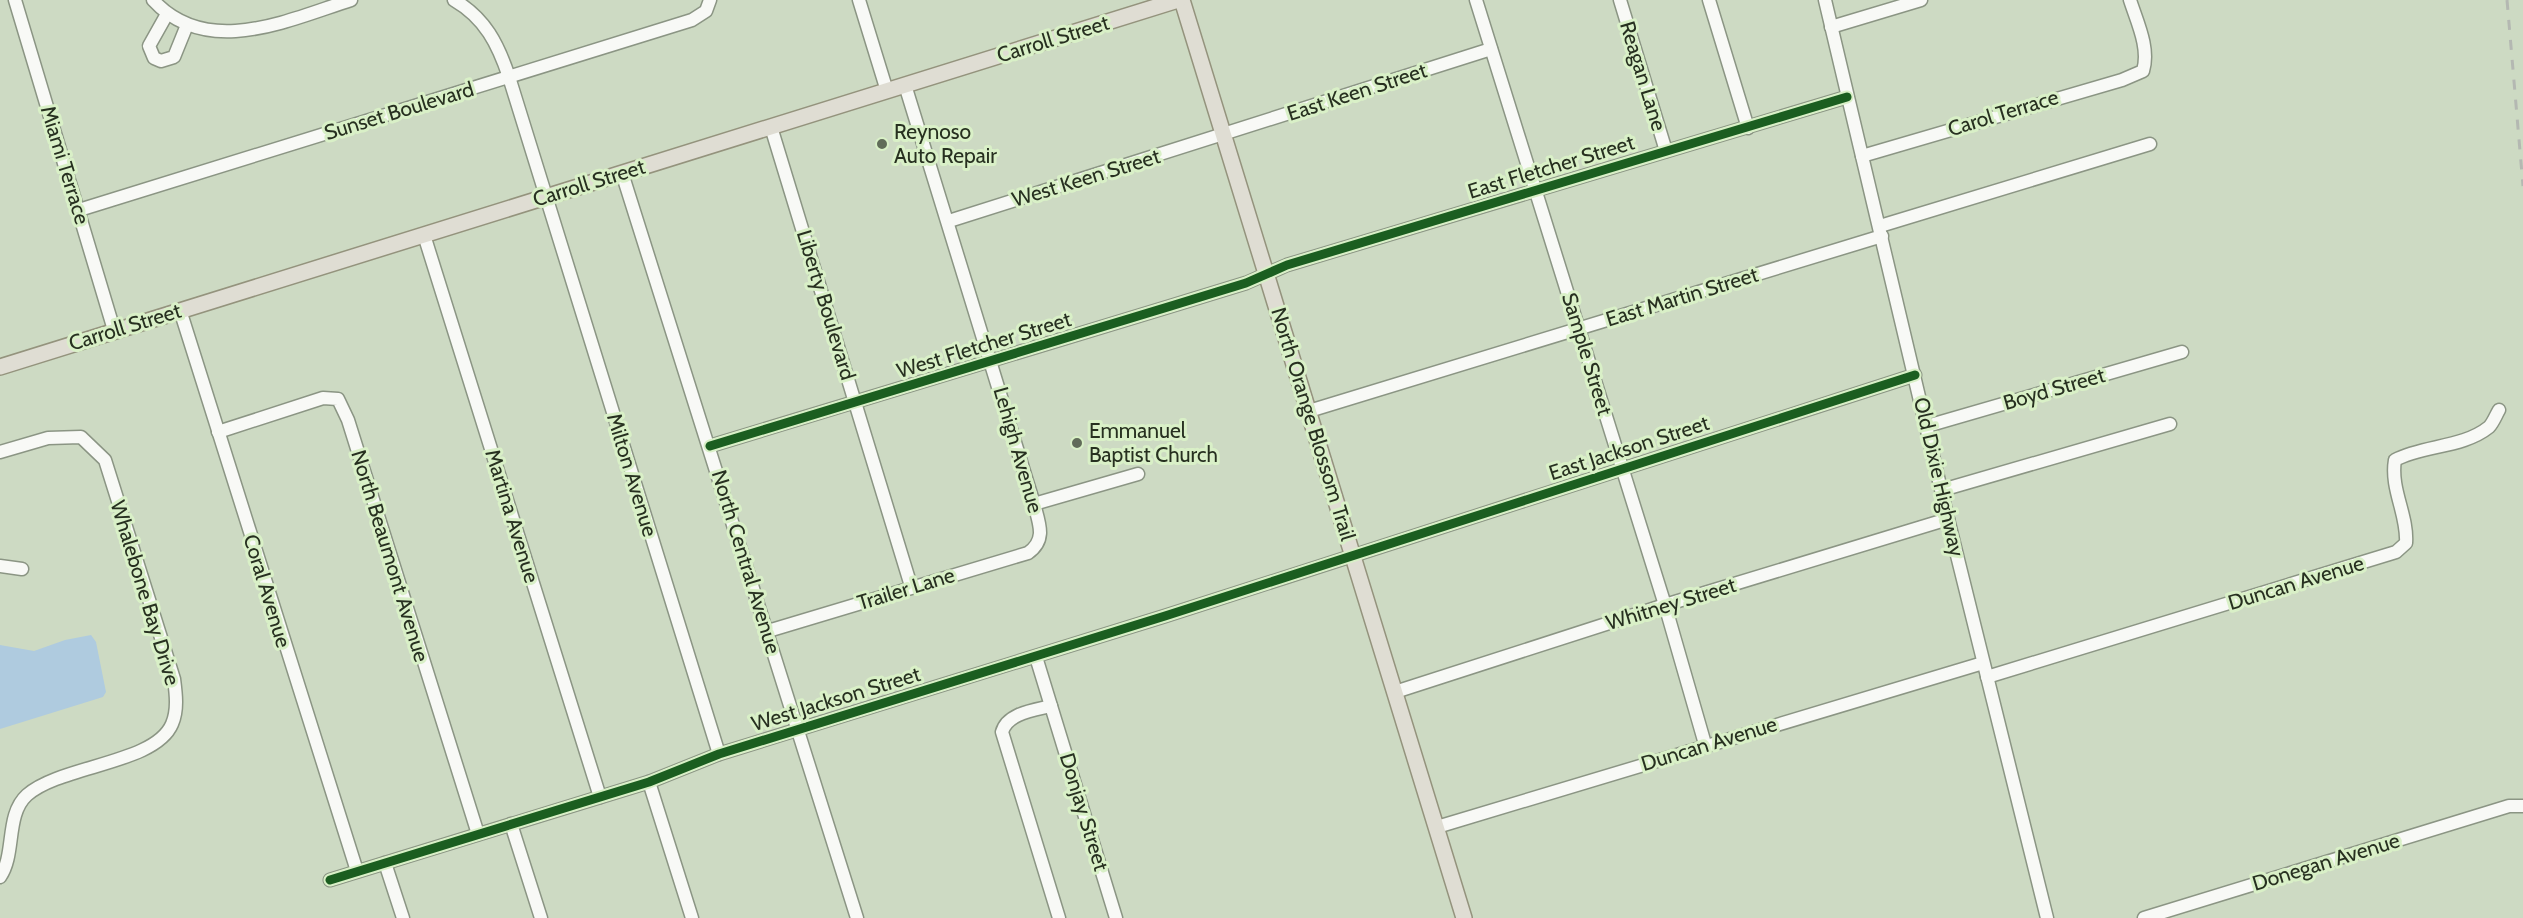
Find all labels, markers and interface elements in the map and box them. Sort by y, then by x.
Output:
street label: Carroll Street [994,10,1112,67]
street label: Reagan Lane [1615,18,1672,134]
street label: East Keen Street [1284,57,1430,126]
street label: Sunset Boulevard [321,76,477,145]
street label: Carol Terrace [1945,84,2061,141]
street label: Miami Terrace [36,103,95,227]
place label: Reynoso Auto Repair [894,119,997,168]
street label: East Fletcher Street [1465,129,1637,204]
marker: Reynoso Auto Repair [875,137,889,151]
street label: West Keen Street [1009,143,1163,212]
street label: Carroll Street [530,154,648,211]
street label: Liberty Boulevard [792,227,861,383]
street label: East Martin Street [1603,261,1761,332]
street label: Sample Street [1557,290,1618,418]
street label: Carroll Street [66,298,184,355]
street label: North Orange Blossom Trail [1266,304,1361,543]
street label: West Fletcher Street [894,306,1074,383]
street label: Boyd Street [2000,362,2108,415]
street label: Lehigh Avenue [989,384,1048,516]
street label: Old Dixie Highway [1909,395,1970,559]
street label: Milton Avenue [602,410,663,540]
street label: East Jackson Street [1546,410,1712,485]
place label: Emmanuel Baptist Church [1089,418,1218,467]
marker: Emmanuel Baptist Church [1070,436,1084,450]
street label: Martina Avenue [480,446,545,586]
street label: North Beaumont Avenue [346,447,435,665]
street label: North Central Avenue [707,467,786,657]
street label: Whalebone Bay Drive [105,497,186,689]
street label: Coral Avenue [238,531,297,651]
street label: Duncan Avenue [2225,550,2367,615]
street label: Trailer Lane [854,562,958,615]
street label: Whitney Street [1603,572,1739,635]
street label: West Jackson Street [748,661,923,736]
street label: Duncan Avenue [1638,711,1780,776]
street label: Donjay Street [1054,750,1114,874]
street label: Donegan Avenue [2249,827,2403,896]

